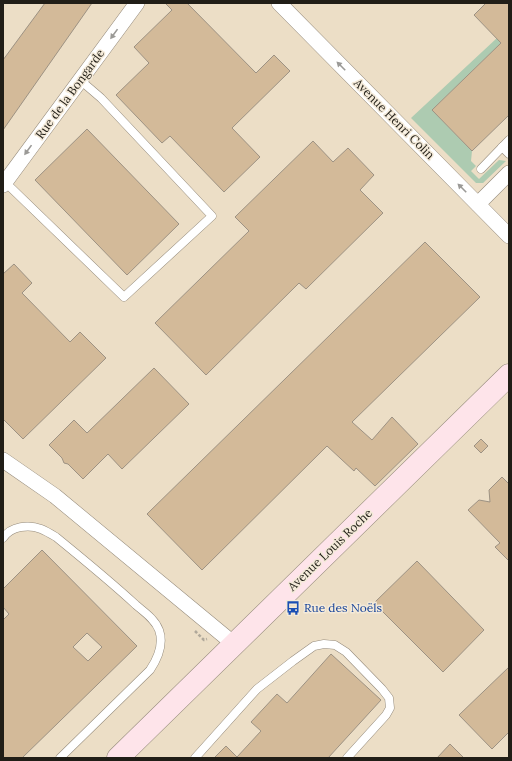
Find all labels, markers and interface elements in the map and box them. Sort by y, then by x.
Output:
one-way arrow [110,29,118,40]
street label: Rue de la Bongarde [32,46,107,141]
one-way arrow [336,61,346,71]
street label: Avenue Henri Colin [350,75,438,162]
one-way arrow [24,145,32,156]
one-way arrow [457,183,467,193]
street label: Avenue Louis Roche [284,505,375,595]
bus stop icon: Rue des Noëls [285,600,301,616]
place label: Rue des Noëls [304,600,383,615]

